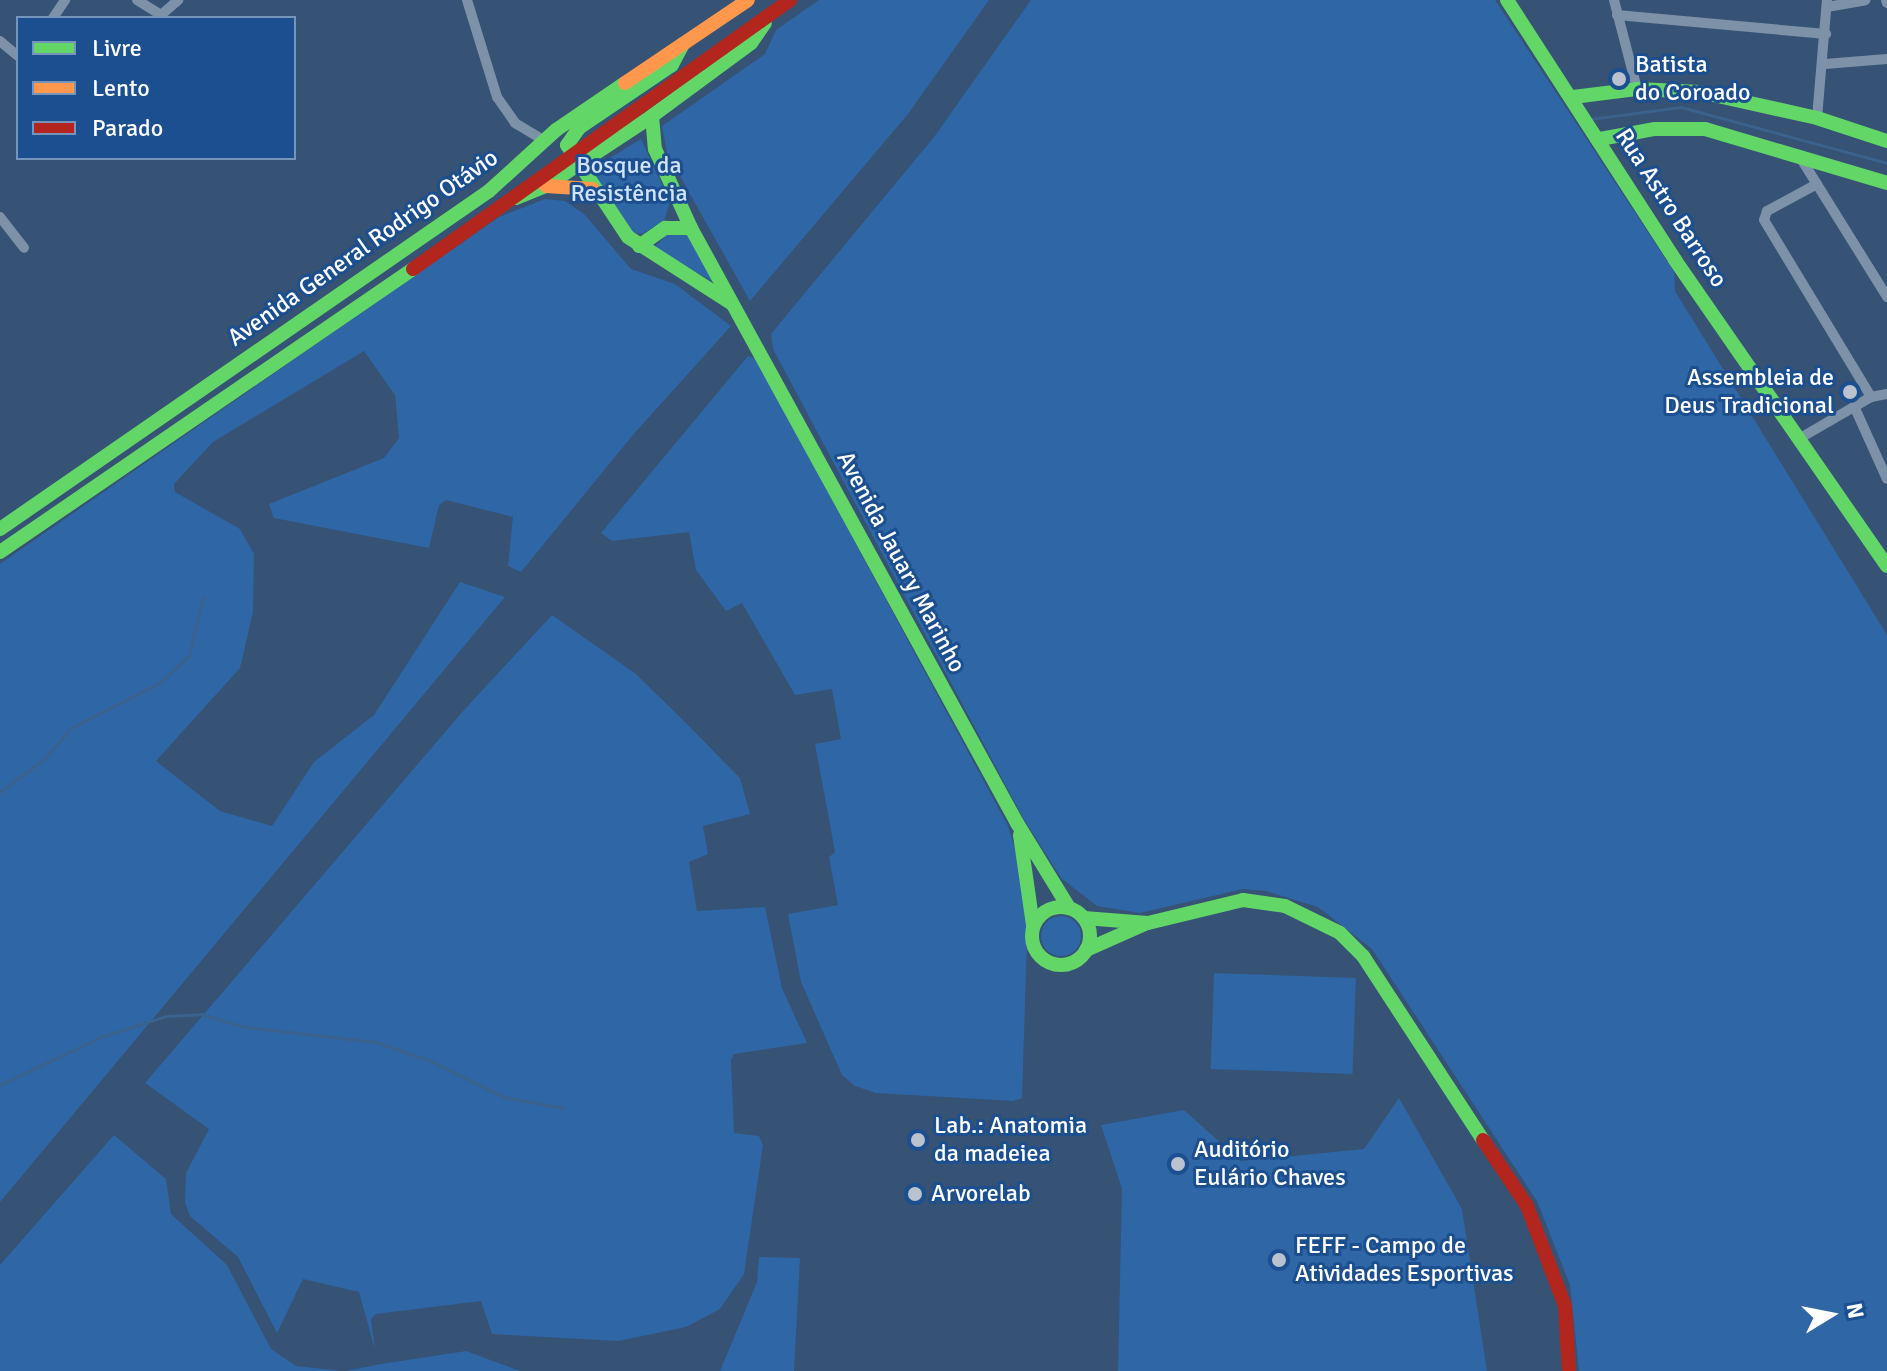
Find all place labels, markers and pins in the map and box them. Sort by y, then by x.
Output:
place label: Batista do Coroado [1635,51,1750,107]
marker: Batista do Coroado [1610,70,1628,88]
place label: Assembleia de Deus Tradicional [1664,364,1834,420]
marker: Assembleia de Deus Tradicional [1841,383,1859,401]
place label: Lab.: Anatomia da madeiea [934,1112,1087,1168]
marker: Lab.: Anatomia da madeiea [909,1131,927,1149]
place label: Auditório Eulário Chaves [1194,1136,1346,1192]
marker: Auditório Eulário Chaves [1169,1155,1187,1173]
place label: Arvorelab [931,1180,1031,1208]
marker: Arvorelab [906,1185,924,1203]
place label: FEFF - Campo de Atividades Esportivas [1295,1232,1514,1288]
marker: FEFF - Campo de Atividades Esportivas [1270,1251,1288,1269]

